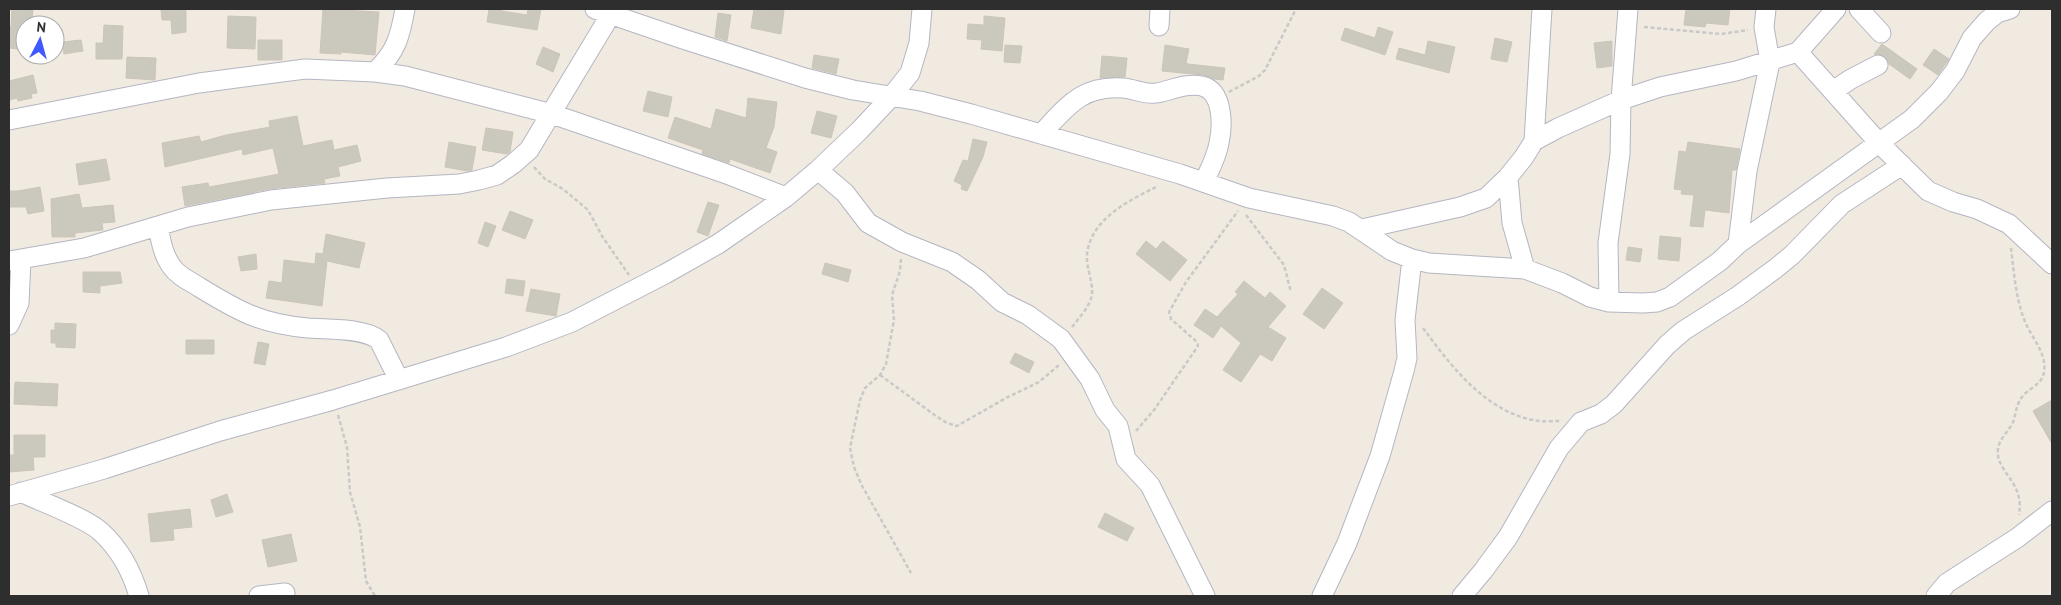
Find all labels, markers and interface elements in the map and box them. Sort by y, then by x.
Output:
north arrow [15,15,65,65]
text: N [36,18,47,37]

